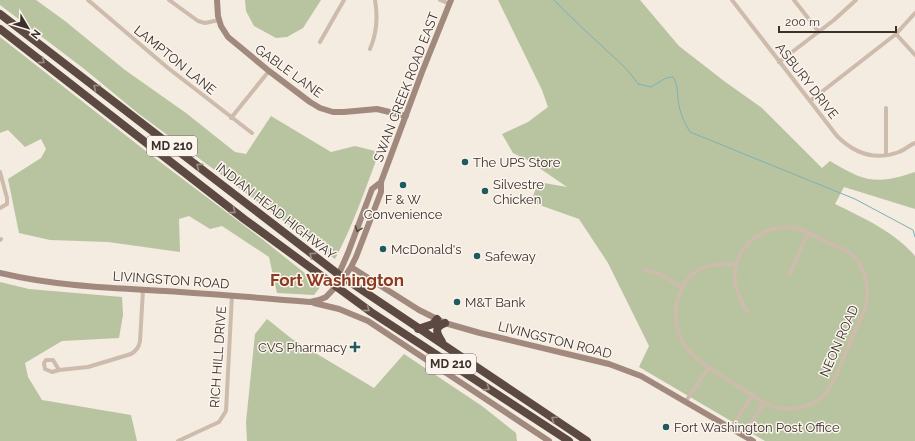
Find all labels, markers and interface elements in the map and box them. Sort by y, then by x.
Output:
north arrow [8,8,48,48]
scale bar [779,8,896,34]
street label: SWAN CREEK ROAD EAST [370,10,442,164]
text: 200 m [785,15,820,29]
street label: LAMPTON LANE [131,22,219,98]
text: N [28,27,43,41]
street label: ASBURY DRIVE [773,40,841,122]
street label: GABLE LANE [252,41,326,101]
one-way arrow [38,57,45,64]
one-way arrow [93,85,100,92]
road number: MD 210 [147,136,197,156]
place label: The UPS Store [473,155,561,170]
marker: The UPS Store [460,157,470,167]
street label: INDIAN HEAD HIGHWAY [213,160,339,263]
one-way arrow [196,164,203,171]
place label: Silvestre Chicken [493,177,544,207]
marker: F & W Convenience [398,180,408,190]
marker: Silvestre Chicken [480,186,490,196]
place label: F & W Convenience [364,192,443,222]
one-way arrow [228,206,235,213]
one-way arrow [354,225,362,232]
place label: McDonald's [391,242,461,257]
marker: McDonald's [378,244,388,254]
place label: Safeway [485,249,536,264]
marker: Safeway [472,251,482,261]
one-way arrow [310,252,317,259]
street label: LIVINGSTON ROAD [112,268,230,292]
district label: Fort Washington [270,270,404,290]
place label: M&T Bank [465,295,526,310]
marker: M&T Bank [452,297,462,307]
street label: NEON ROAD [817,303,861,379]
one-way arrow [363,304,370,312]
street label: RICH HILL DRIVE [207,305,229,409]
street label: LIVINGSTON ROAD [497,319,613,361]
place label: CVS Pharmacy [258,340,347,355]
marker: CVS Pharmacy [350,342,360,352]
road number: MD 210 [426,354,476,374]
one-way arrow [483,383,490,390]
one-way arrow [552,417,559,424]
place label: Fort Washington Post Office [674,420,840,435]
marker: Fort Washington Post Office [661,422,671,432]

